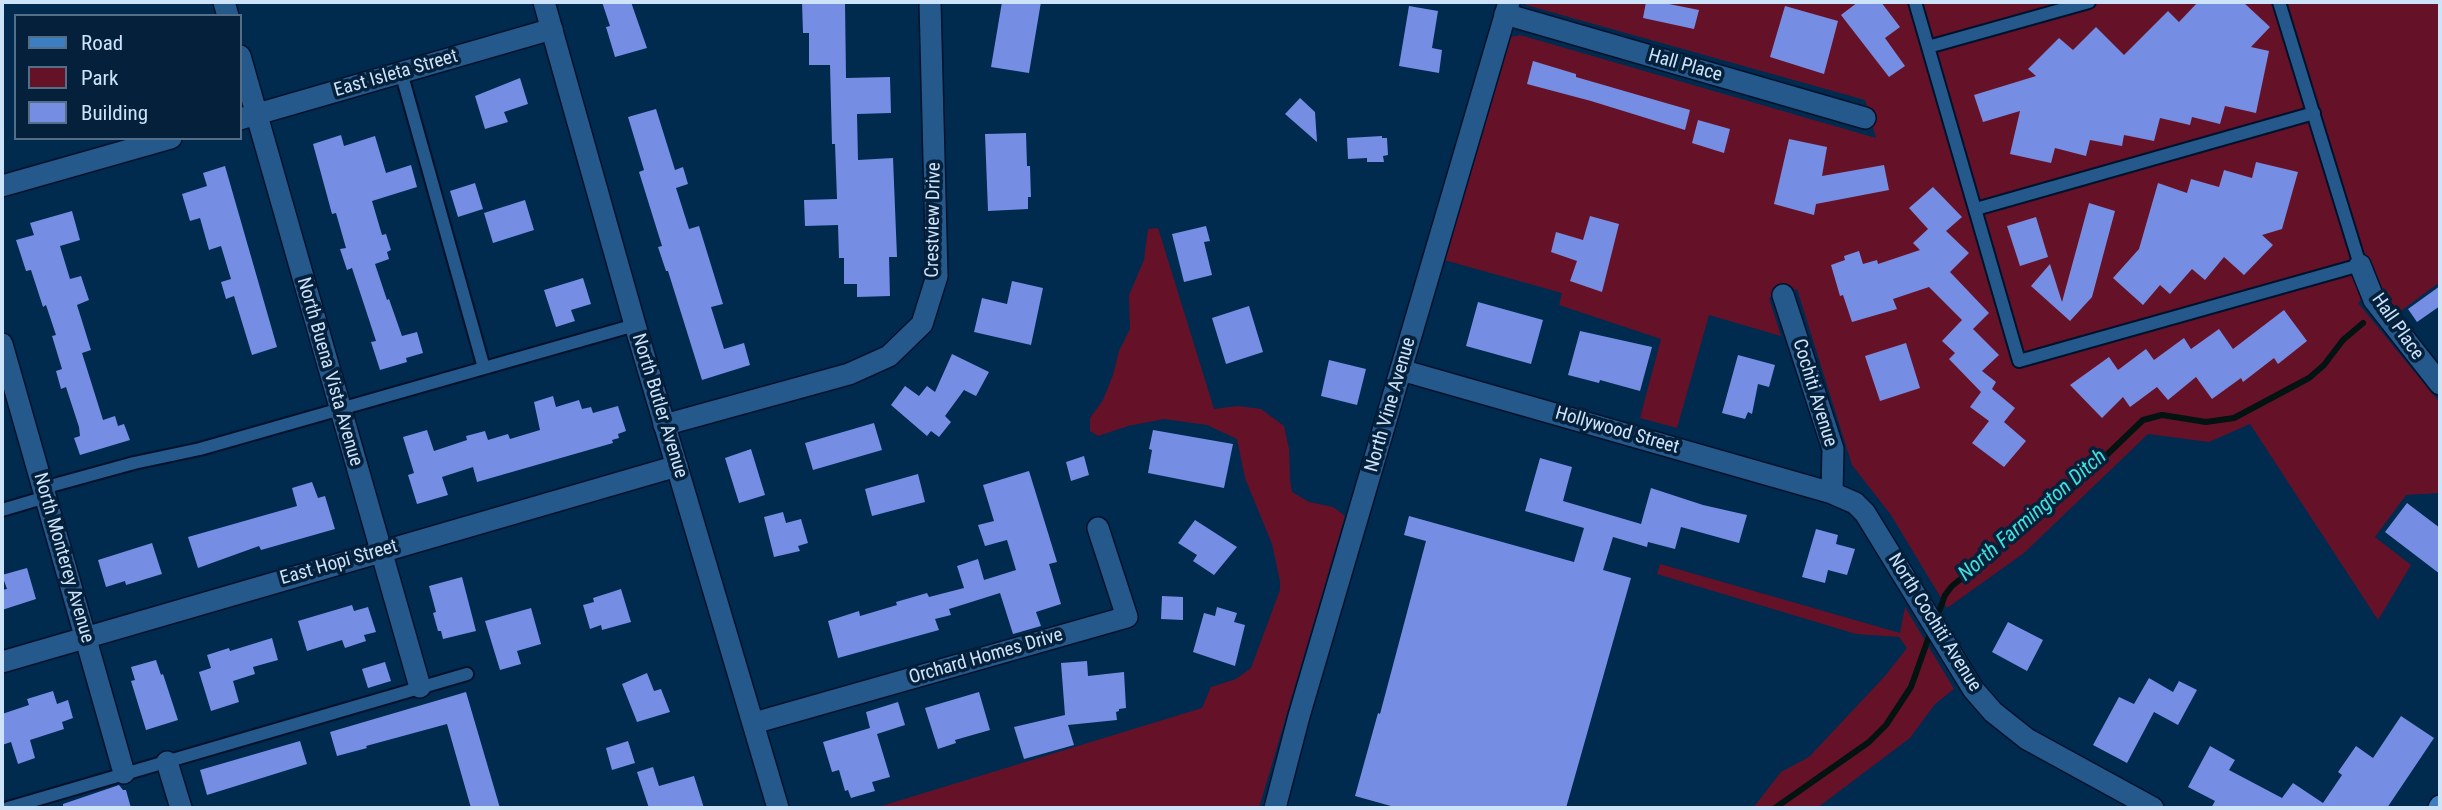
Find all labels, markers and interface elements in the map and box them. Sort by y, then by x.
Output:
legend [14,14,242,140]
text: Road [81,31,123,55]
street label: East Isleta Street [332,45,460,103]
street label: Hall Place [1646,45,1724,87]
text: Park [81,66,118,90]
text: Building [81,101,148,125]
street label: Crestview Drive [922,162,946,278]
street label: North Buena Vista Avenue [291,275,367,469]
street label: Hall Place [2366,289,2428,365]
street label: North Butler Avenue [626,331,692,481]
street label: North Vine Avenue [1361,335,1421,475]
street label: Cochiti Avenue [1787,336,1841,450]
street label: Hollywood Street [1552,402,1682,460]
water label: North Farmington Ditch [1954,445,2112,587]
street label: North Monterey Avenue [28,470,98,646]
street label: East Hopi Street [278,535,400,591]
street label: North Cochiti Avenue [1882,550,1986,696]
street label: Orchard Homes Drive [906,624,1066,690]

